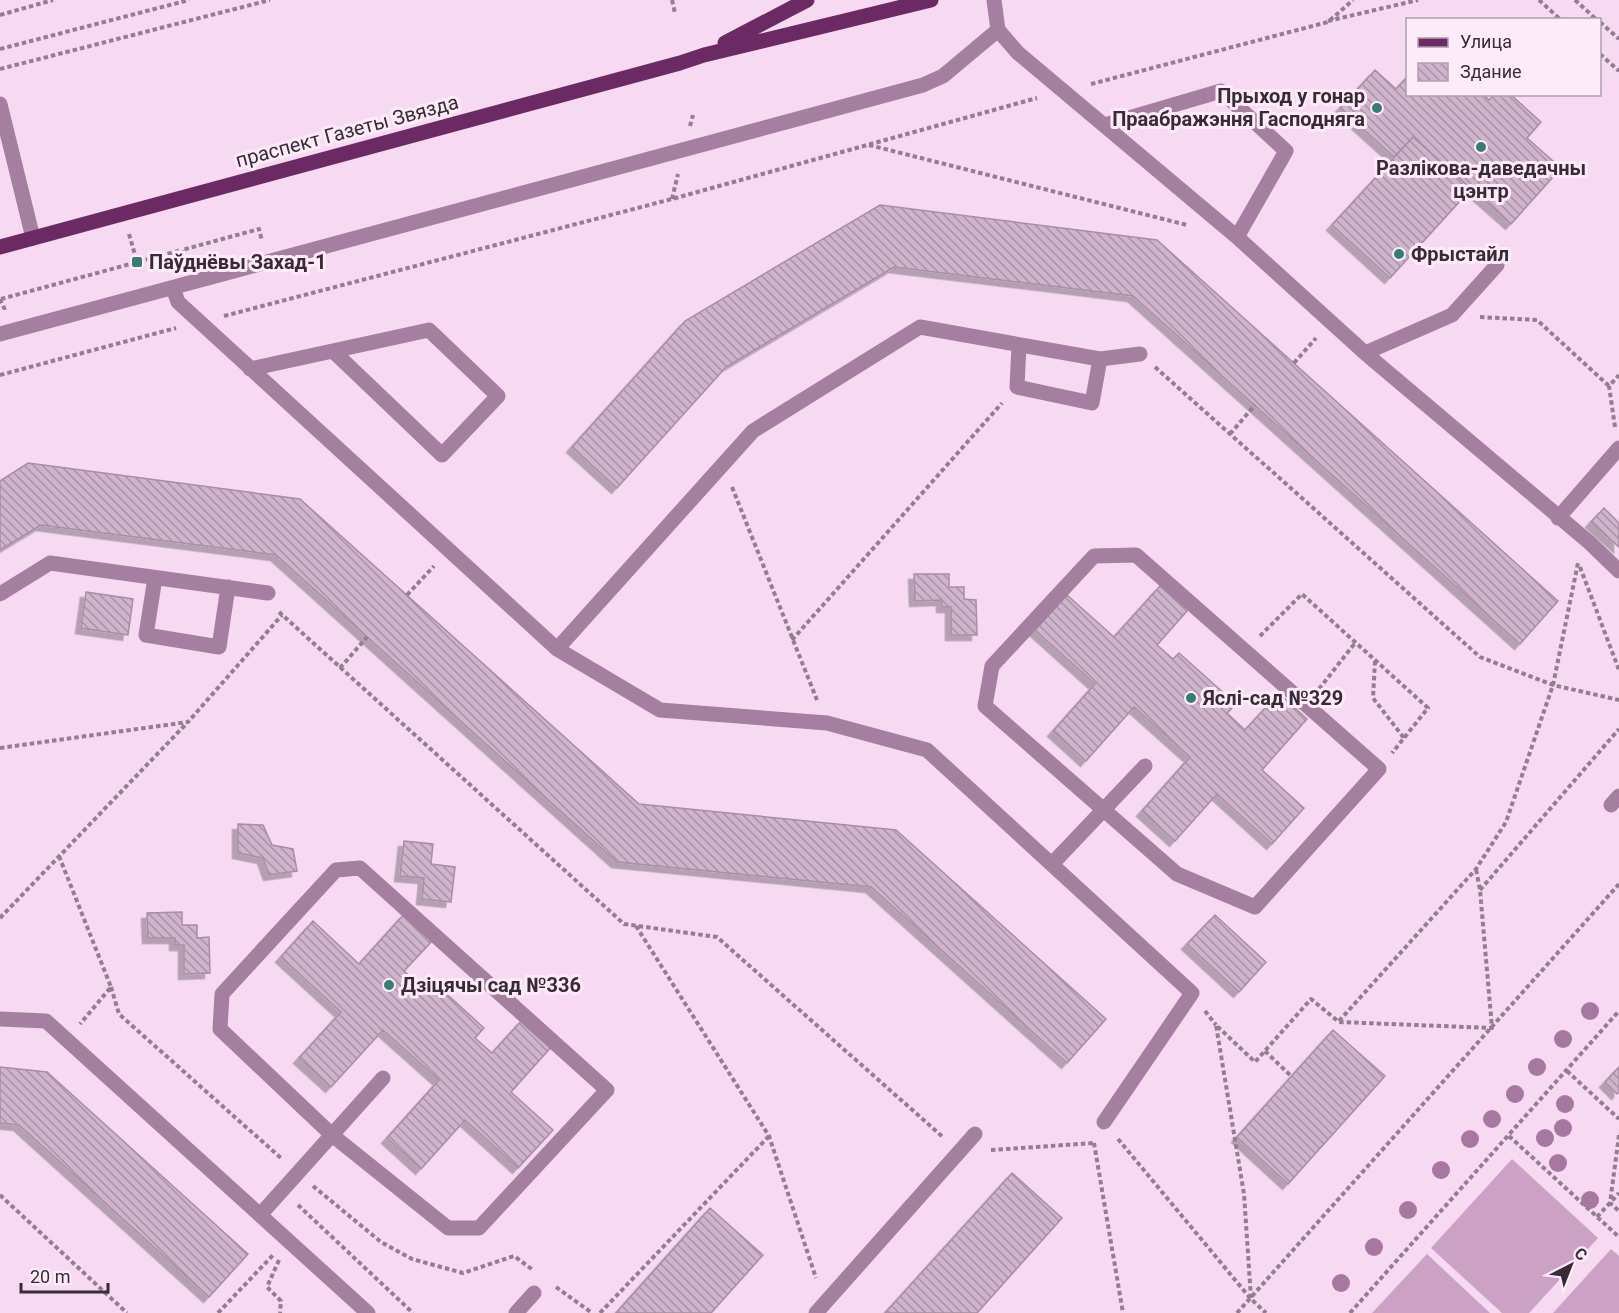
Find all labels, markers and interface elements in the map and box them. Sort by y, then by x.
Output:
legend [1406,18,1601,96]
text: Улица [1460,31,1512,52]
text: Здание [1460,61,1522,82]
place label: Прыход у гонар Праабражэння Гасподняга [1112,84,1365,131]
street label: праспект Газеты Звязда [233,90,461,172]
marker: Прыход у гонар Праабражэння Гасподняга [1370,101,1384,115]
marker: Разлікова-даведачны цэнтр [1474,140,1488,154]
place label: Разлікова-даведачны цэнтр [1376,156,1586,203]
place label: Фрыстайл [1411,242,1509,266]
marker: Фрыстайл [1392,247,1406,261]
place label: Паўднёвы Захад-1 [149,250,327,274]
marker: Паўднёвы Захад-1 [130,255,144,269]
place label: Яслі-сад №329 [1202,686,1343,710]
marker: Яслі-сад №329 [1184,691,1198,705]
place label: Дзіцячы сад №336 [401,973,581,997]
marker: Дзіцячы сад №336 [382,978,396,992]
north arrow [1541,1235,1601,1295]
text: С [1570,1244,1591,1265]
scale bar [21,1256,108,1294]
text: 20 m [30,1266,70,1287]

